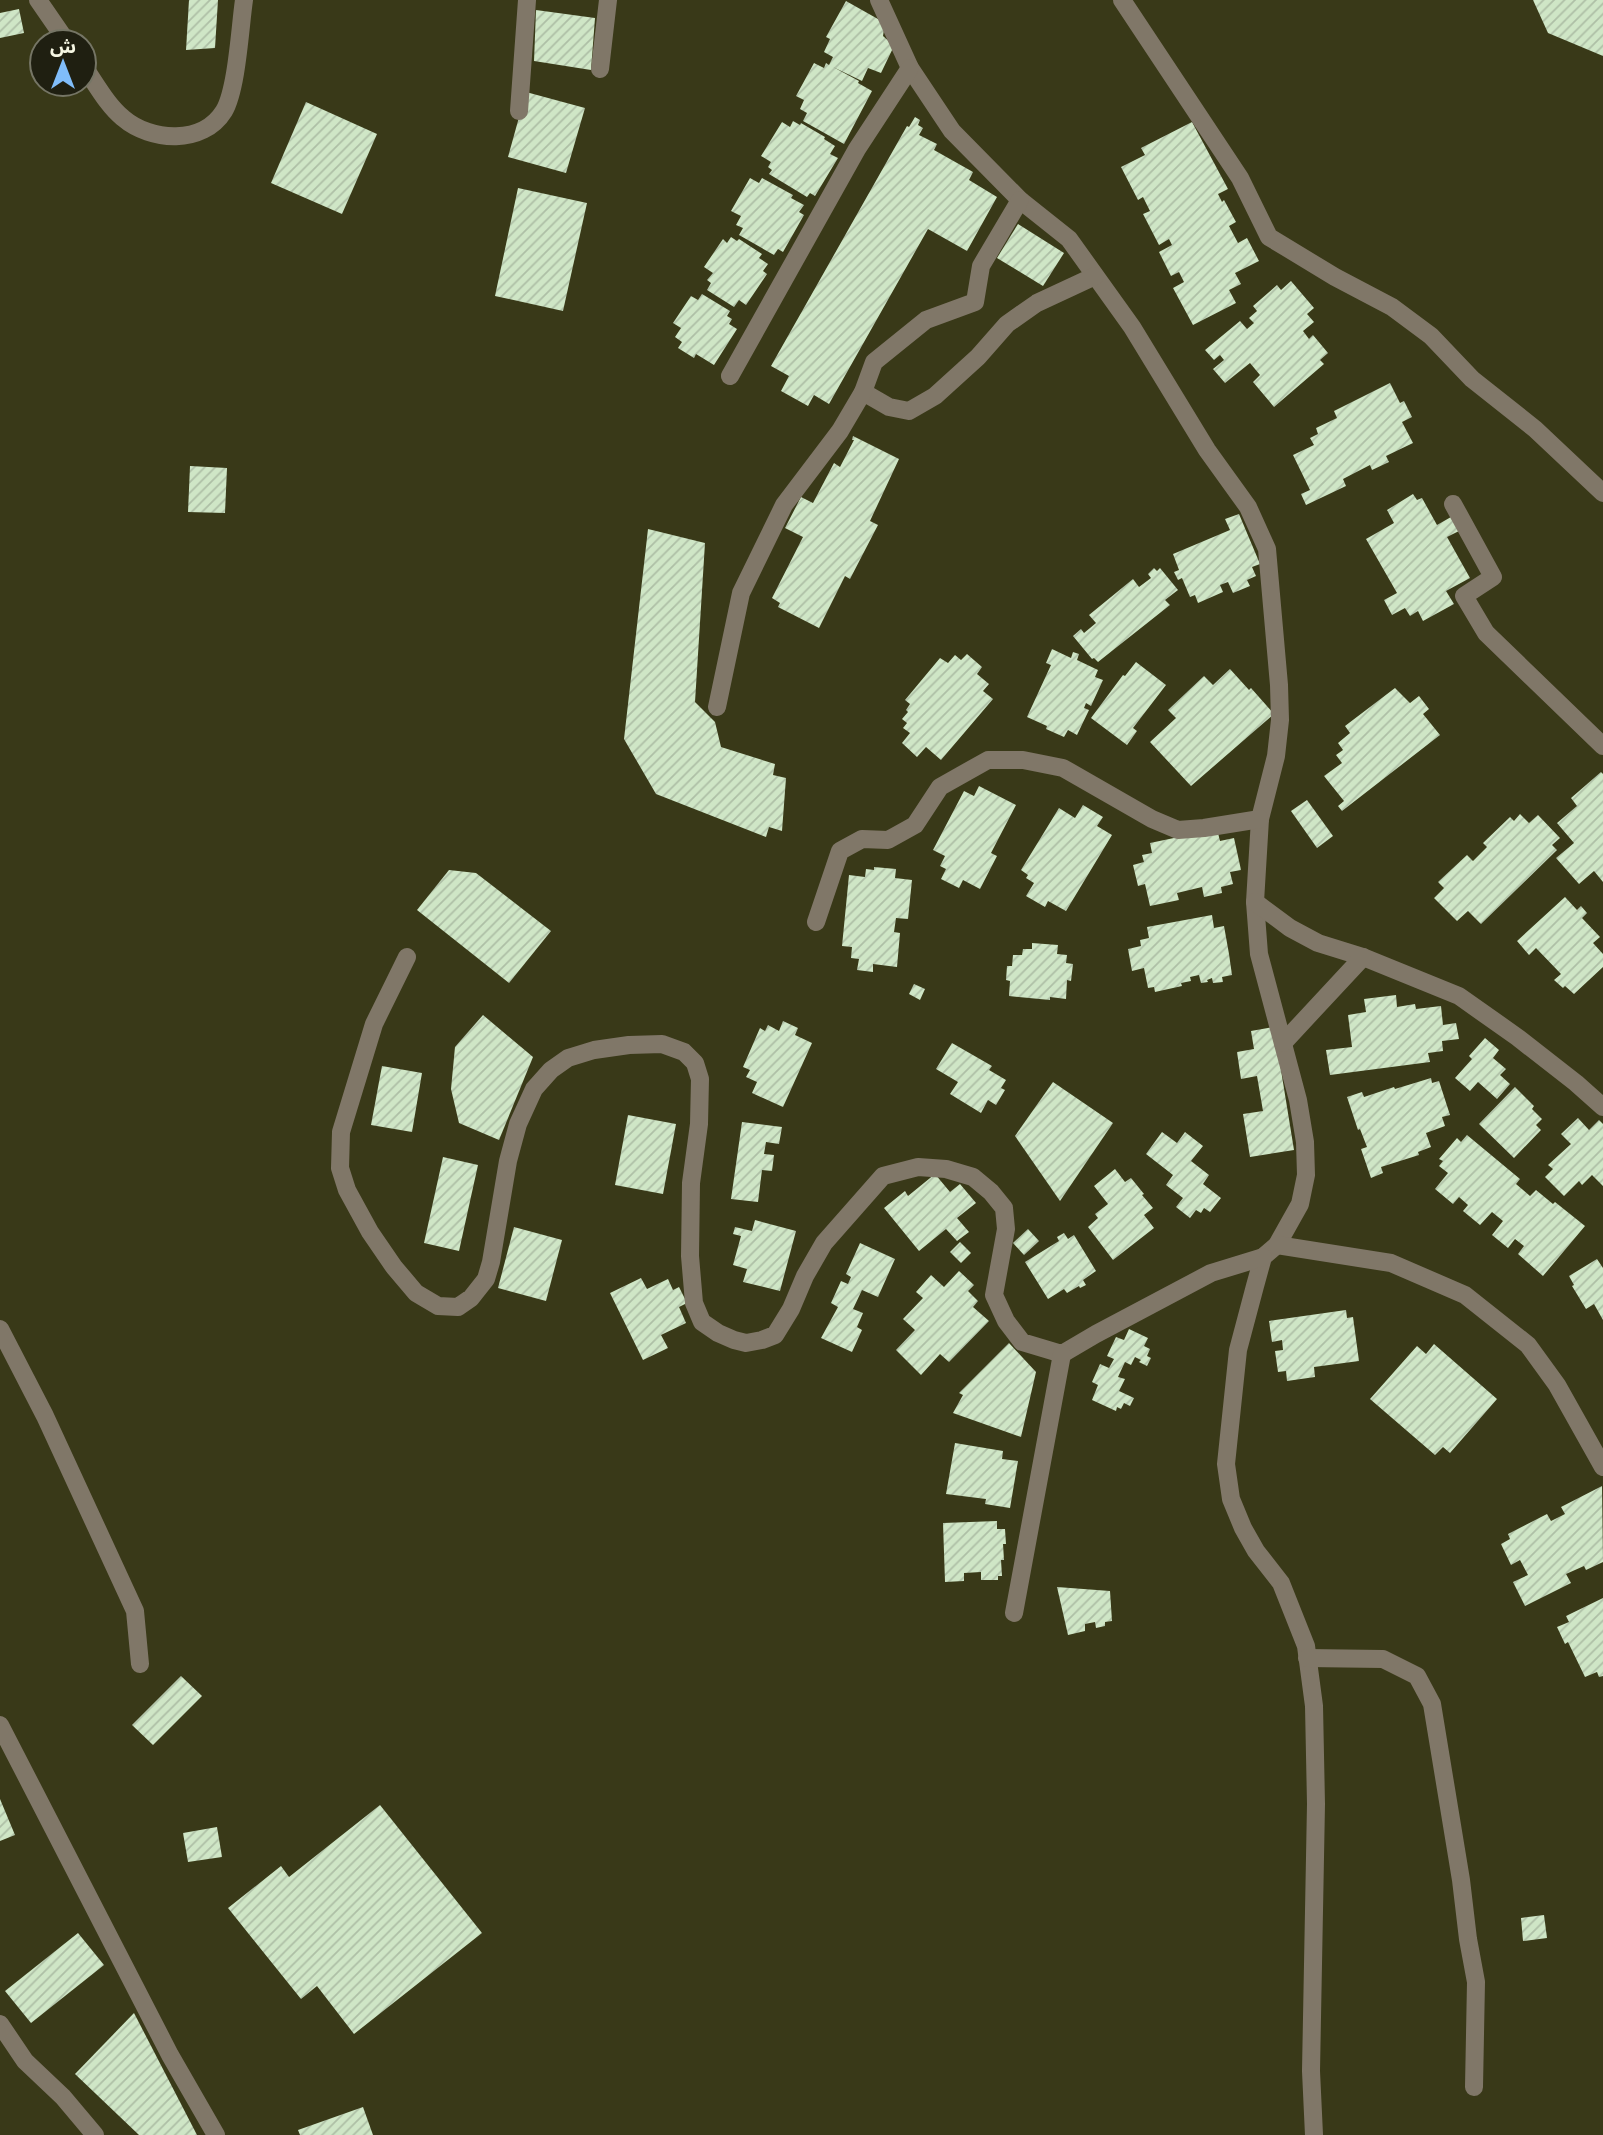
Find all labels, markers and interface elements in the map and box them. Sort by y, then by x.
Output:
north arrow [28,28,98,98]
text: ش [50,34,76,57]

